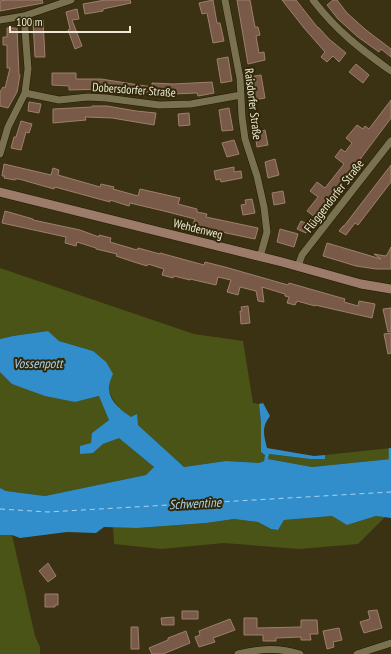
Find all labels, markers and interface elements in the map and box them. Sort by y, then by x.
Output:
scale bar [10,8,130,34]
text: 100 m [16,14,43,29]
street label: Raisdorfer Straße [242,67,265,141]
street label: Dobersdorfer Straße [92,79,176,100]
street label: Flüggendorfer Straße [301,156,367,235]
street label: Wehdenweg [172,215,224,242]
water label: Vossenpott [13,355,64,372]
water label: Schwentine [169,494,223,513]

